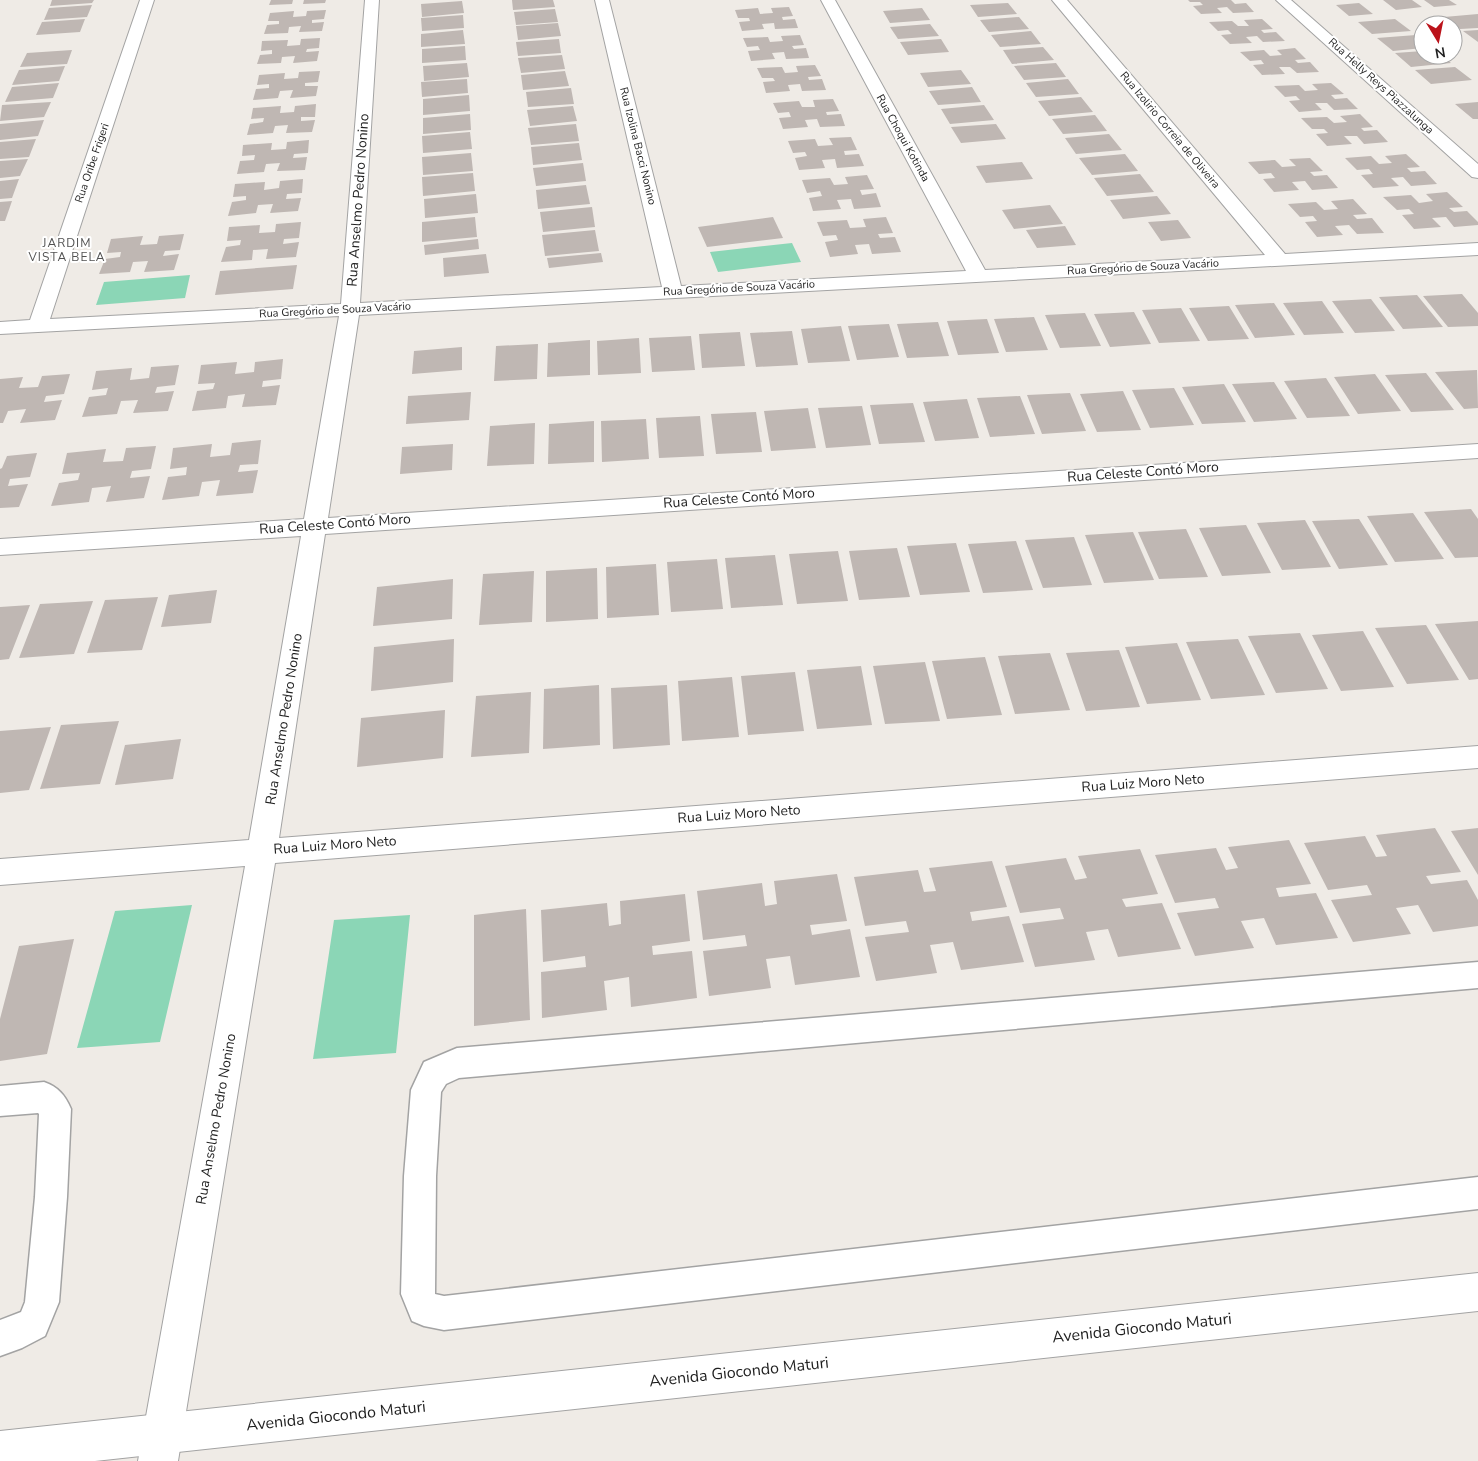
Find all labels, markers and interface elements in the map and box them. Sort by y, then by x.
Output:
north arrow [1413,15,1463,65]
street label: Rua Helly Reys Piazzalunga [1325,35,1437,138]
text: N [1433,42,1447,63]
street label: Rua Izolirio Correia de Oliveira [1117,68,1224,192]
street label: Rua Izolina Bacci Nonino [616,85,660,207]
street label: Rua Choqui Kotinda [873,92,933,184]
street label: Rua Anselmo Pedro Nonino [342,113,374,287]
street label: Rua Oribe Frigeri [71,121,113,205]
district label: JARDIM VISTA BELA [28,235,105,265]
street label: Rua Gregório de Souza Vacário [1067,256,1219,278]
street label: Rua Gregório de Souza Vacário [663,277,815,299]
street label: Rua Gregório de Souza Vacário [259,299,411,321]
street label: Rua Celeste Contó Moro [1067,457,1220,487]
street label: Rua Celeste Contó Moro [663,483,816,513]
street label: Rua Celeste Contó Moro [259,509,412,539]
street label: Rua Anselmo Pedro Nonino [261,632,307,806]
street label: Rua Luiz Moro Neto [1081,769,1205,797]
street label: Rua Luiz Moro Neto [677,800,801,828]
street label: Rua Luiz Moro Neto [273,831,397,859]
street label: Rua Anselmo Pedro Nonino [192,1032,240,1206]
street label: Avenida Giocondo Maturi [1051,1308,1233,1348]
street label: Avenida Giocondo Maturi [648,1352,830,1392]
street label: Avenida Giocondo Maturi [245,1396,427,1436]

